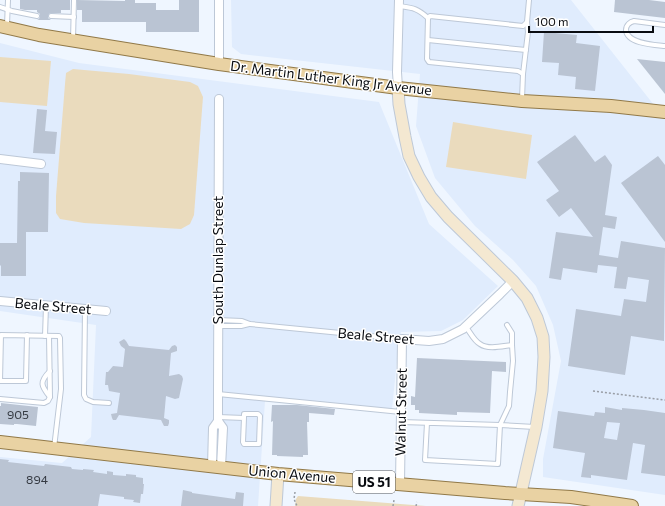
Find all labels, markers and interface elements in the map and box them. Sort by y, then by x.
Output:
scale bar [529,8,653,34]
text: 100 m [535,14,569,28]
street label: Dr. Martin Luther King Jr Avenue [229,57,433,98]
street label: South Dunlap Street [209,196,226,324]
street label: Beale Street [14,294,92,317]
street label: Beale Street [337,324,415,347]
street label: Walnut Street [391,367,410,456]
house number: 905 [7,407,29,421]
street label: Union Avenue [248,461,336,486]
road number: US 51 [353,471,395,493]
house number: 894 [26,472,48,486]

